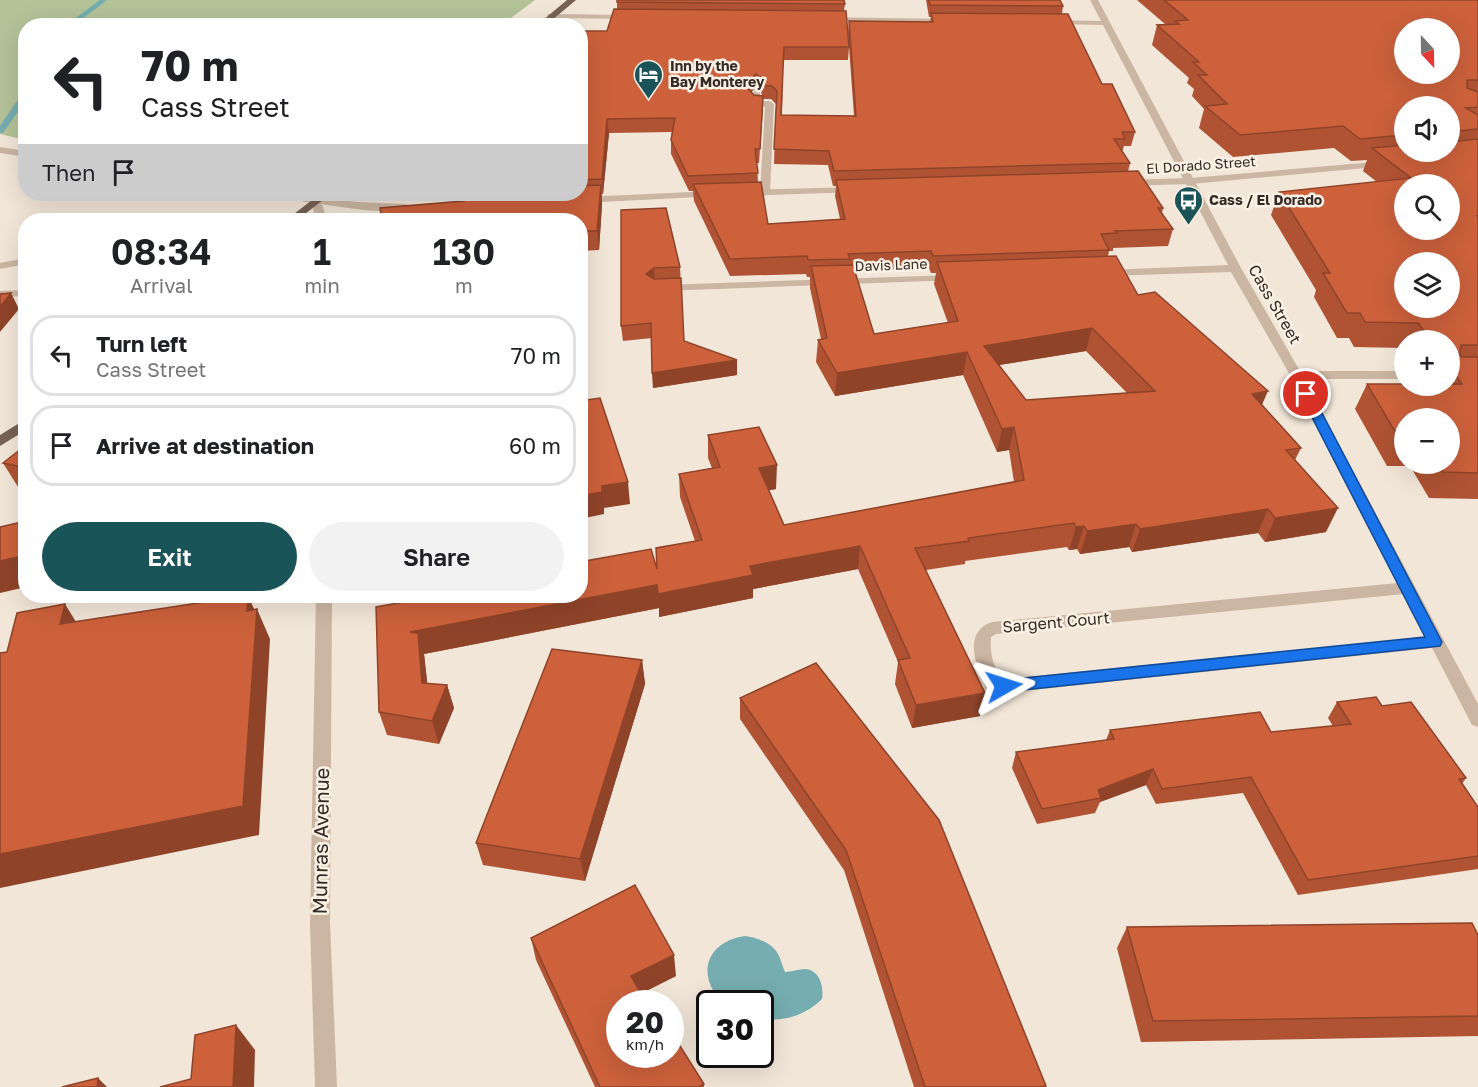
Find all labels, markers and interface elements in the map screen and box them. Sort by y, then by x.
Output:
north arrow [1394,18,1460,84]
map controls [1394,18,1460,474]
text: 70 m [141,40,238,90]
icon: left [42,42,120,120]
place label: Inn by the Bay Monterey [670,57,765,90]
hotel icon: Inn by the Bay Monterey [633,58,665,100]
text: Cass Street [141,91,290,123]
button: sound [1394,96,1460,162]
street label: El Dorado Street [1146,152,1256,177]
icon: arrive [107,156,140,189]
text: Then [42,159,95,186]
button: search [1394,174,1460,240]
bus stop icon: Cass / El Dorado [1172,184,1204,226]
place label: Cass / El Dorado [1209,191,1322,208]
text: 08:34 [111,230,212,273]
text: 1 [313,230,331,273]
text: 130 [432,230,495,273]
button: layers [1394,252,1460,318]
street label: Davis Lane [854,255,928,274]
street label: Cass Street [1244,261,1306,347]
text: Arrival [130,273,193,297]
text: min [304,273,340,297]
text: m [455,273,473,297]
text: Turn left [96,330,187,357]
button: + [1394,330,1460,396]
icon: left [45,339,78,372]
text: 70 m [511,342,561,369]
text: Cass Street [96,357,206,381]
pin [1280,368,1331,419]
icon: arrive [1289,377,1322,410]
button: − [1394,408,1460,474]
icon: arrive [45,429,78,462]
text: Arrive at destination [96,432,314,459]
text: 60 m [509,432,561,459]
button: Exit [42,522,297,591]
button: Share [309,522,564,591]
street label: Sargent Court [1001,607,1111,637]
position arrow [972,654,1036,718]
street label: Munras Avenue [307,767,333,915]
speed limit sign: 30 [696,990,774,1068]
text: 20 [626,1004,664,1040]
text: km/h [626,1035,664,1053]

